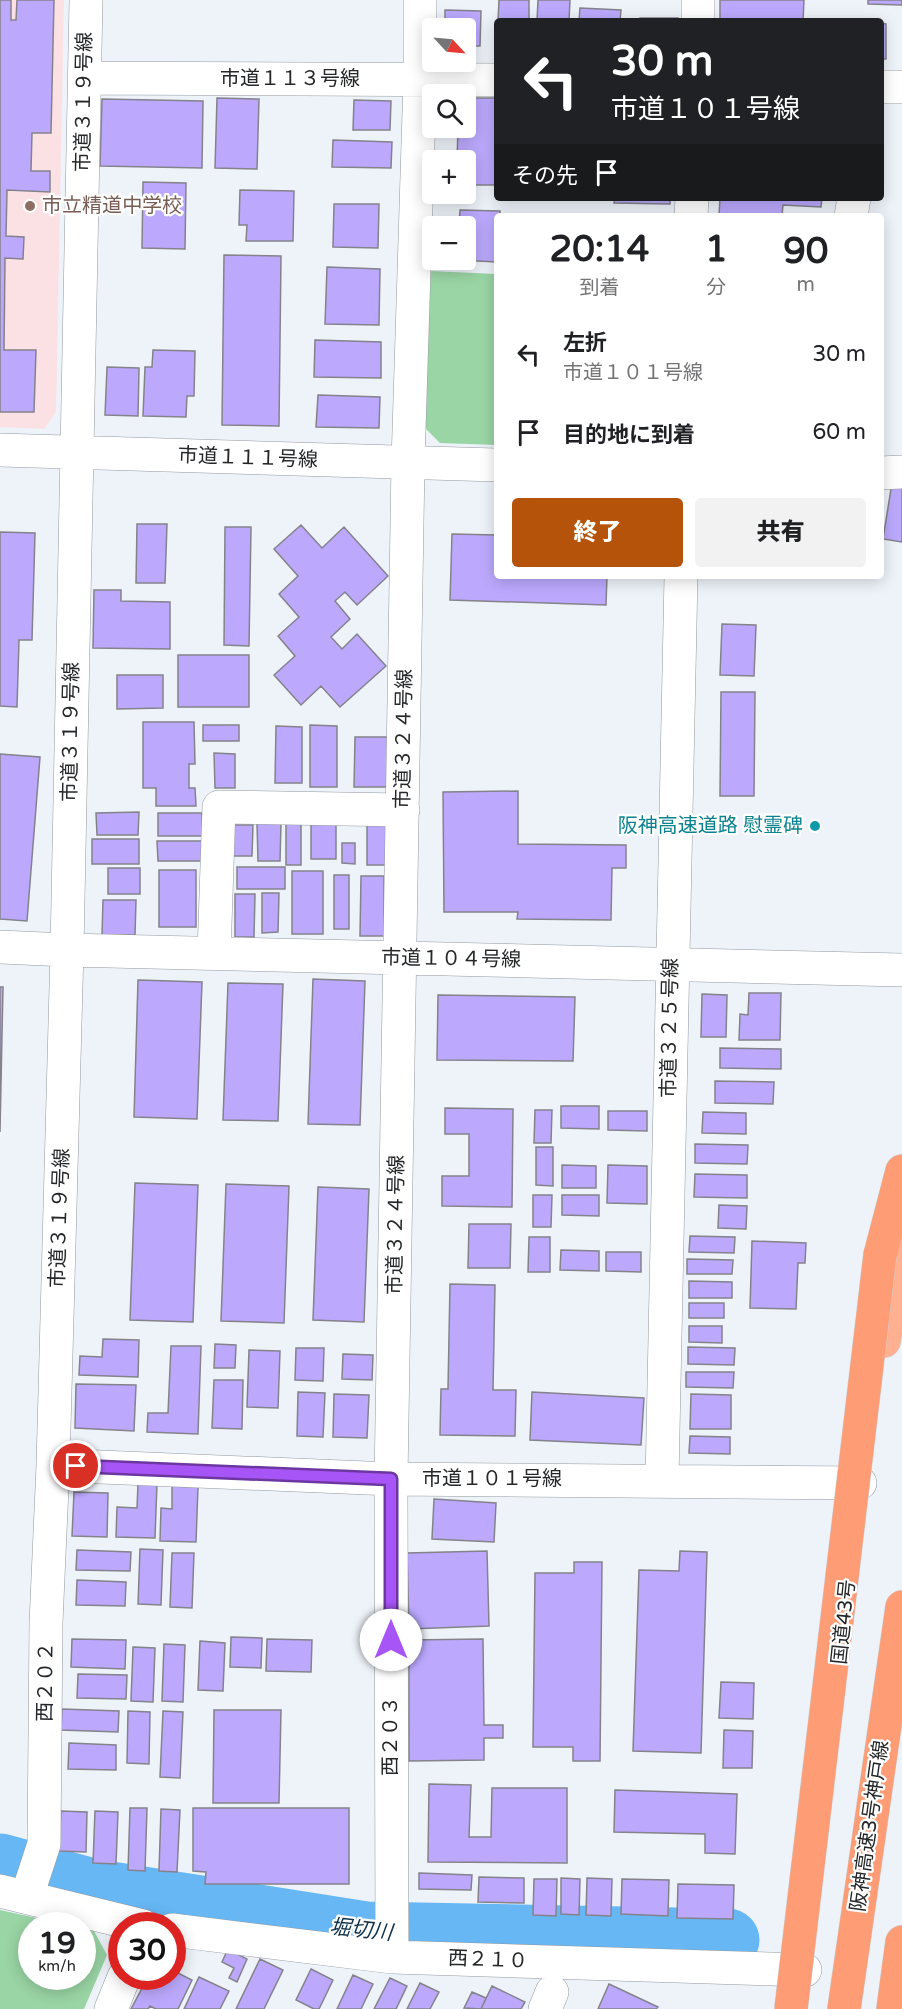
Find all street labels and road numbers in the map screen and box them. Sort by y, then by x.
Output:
street label: 市道３１９号線 [71,32,97,172]
street label: 市道１１３号線 [220,67,360,91]
street label: 市道１１１号線 [178,444,318,472]
street label: 市道３１９号線 [58,662,84,802]
street label: 市道３２４号線 [391,669,417,809]
street label: 市道１０４号線 [381,946,521,972]
street label: 市道３２５号線 [657,958,683,1098]
street label: 市道３１９号線 [46,1148,74,1288]
street label: 市道３２４号線 [383,1155,409,1295]
street label: 市道１０１号線 [422,1467,562,1491]
street label: 国道43号 [828,1578,860,1666]
street label: 西２０２ [33,1642,59,1722]
street label: 西２０３ [379,1696,403,1776]
street label: 阪神高速3号神戸線 [846,1739,894,1913]
street label: 西２１０ [448,1947,528,1973]

